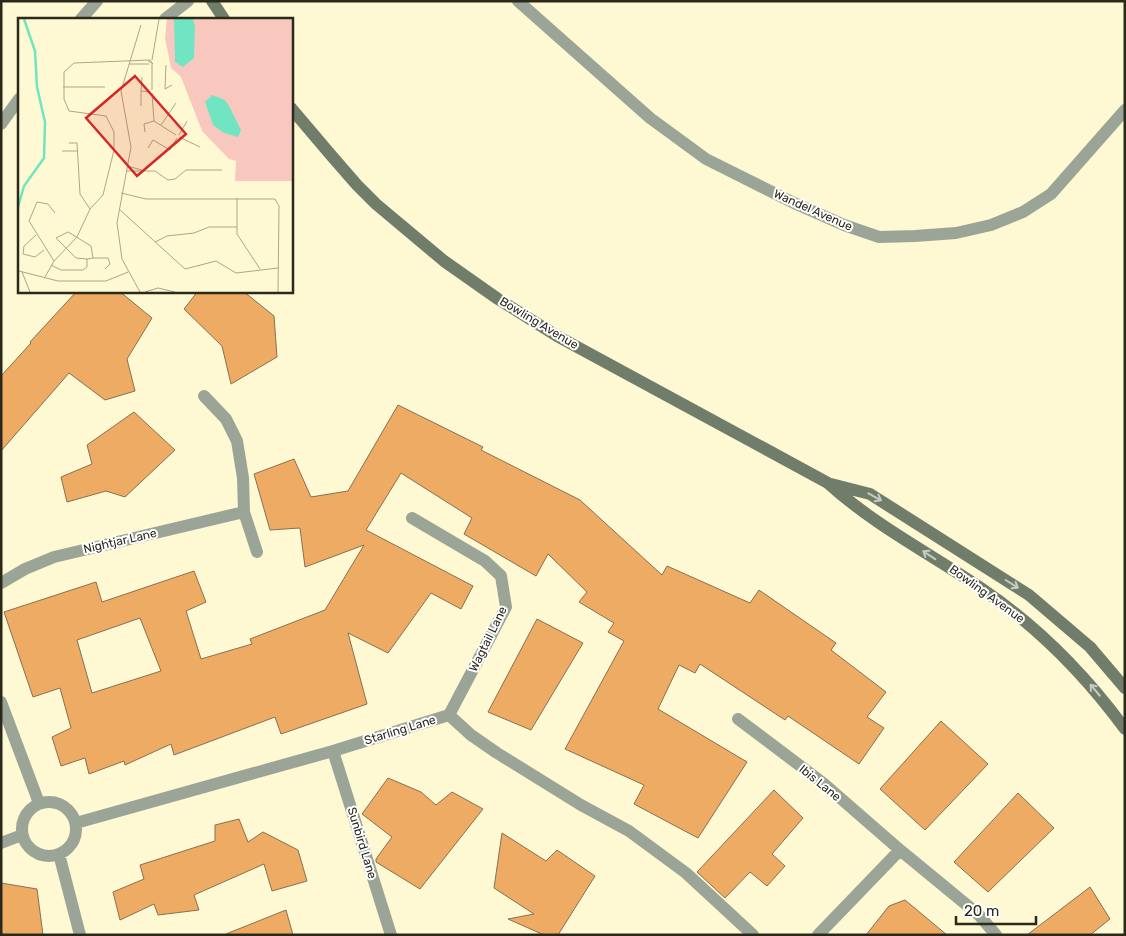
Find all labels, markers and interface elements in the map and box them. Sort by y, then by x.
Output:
inset map [18,18,292,292]
street label: Wandel Avenue [771,186,855,234]
street label: Bowling Avenue [497,294,581,352]
one-way arrow [867,492,882,502]
street label: Nightjar Lane [82,526,158,556]
one-way arrow [923,549,937,559]
street label: Bowling Avenue [947,562,1027,626]
one-way arrow [1005,579,1019,589]
street label: Wagtail Lane [466,604,510,674]
one-way arrow [1089,684,1100,697]
street label: Starling Lane [363,712,438,748]
street label: Ibis Lane [796,762,844,804]
street label: Sunbird Lane [345,806,380,881]
scale bar [956,894,1036,926]
text: 20 m [964,902,999,920]

